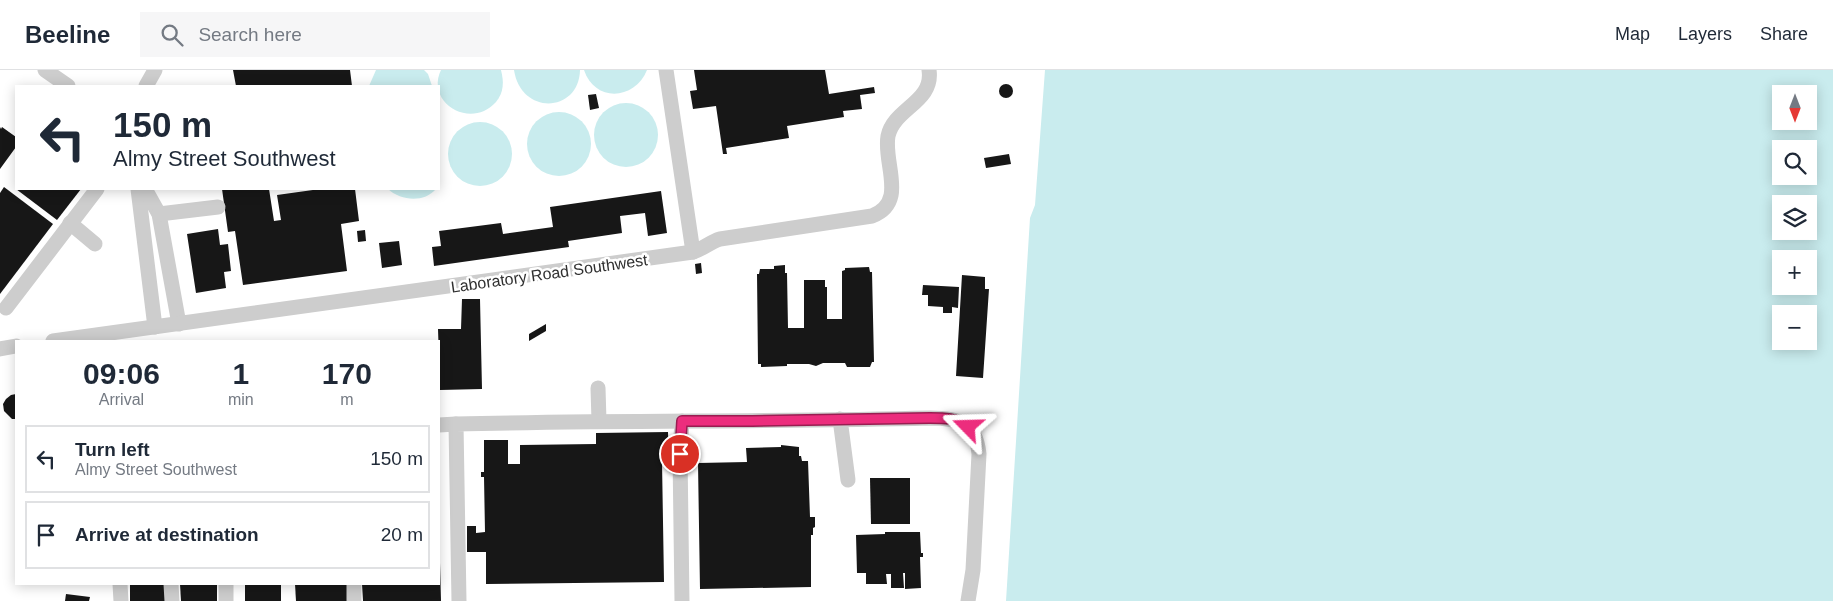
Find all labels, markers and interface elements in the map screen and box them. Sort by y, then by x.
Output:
search box [140,12,490,57]
text: Beeline [25,21,110,48]
icon: search [158,21,186,49]
text: Search here [198,24,302,45]
text: Map [1615,24,1650,44]
text: Layers [1678,24,1732,44]
text: Share [1760,24,1808,44]
north arrow [1772,85,1818,130]
map controls [1772,85,1817,350]
icon: left [30,105,95,170]
text: 150 m [113,105,212,144]
button: search [1772,140,1817,185]
text: Almy Street Southwest [113,146,336,171]
button: layers [1772,195,1817,240]
button: + [1772,250,1817,295]
street label: Laboratory Road Southwest [450,251,649,296]
button: − [1772,305,1817,350]
text: 09:06 [83,357,160,390]
text: 1 [232,357,249,390]
text: 170 [322,357,372,390]
text: Arrival [99,391,144,408]
text: min [228,391,254,408]
text: m [340,391,353,408]
position arrow [941,400,993,452]
pin [659,433,701,475]
text: Turn left [75,439,150,460]
icon: arrive [666,440,694,468]
icon: left [32,445,60,473]
text: 150 m [370,448,423,469]
text: Almy Street Southwest [75,461,237,478]
icon: arrive [32,521,60,549]
text: Arrive at destination [75,524,259,545]
text: 20 m [381,524,423,545]

